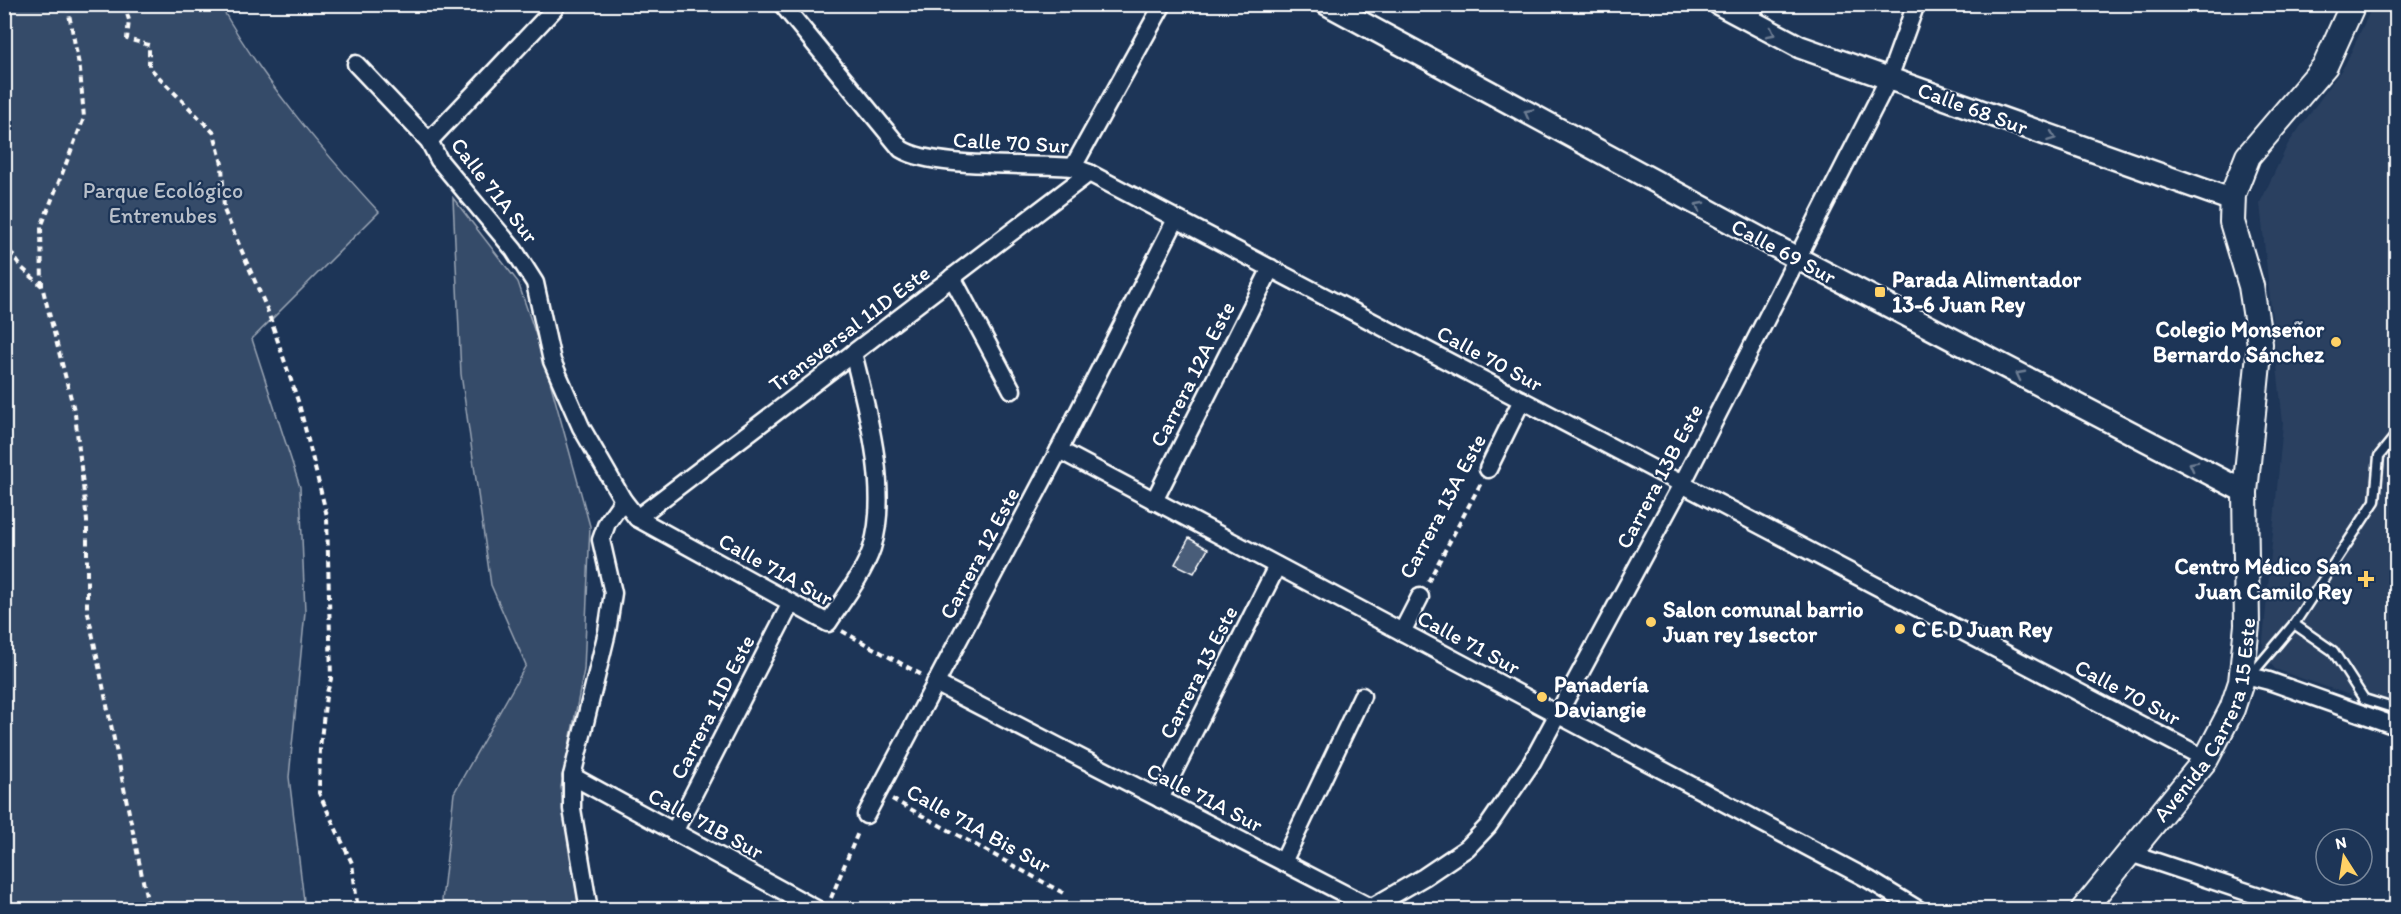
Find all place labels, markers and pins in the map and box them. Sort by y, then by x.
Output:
place label: Parada Alimentador 13-6 Juan Rey [1892,266,2082,318]
marker: Parada Alimentador 13-6 Juan Rey [1873,285,1887,299]
place label: Colegio Monseñor Bernardo Sánchez [2153,316,2325,368]
marker: Colegio Monseñor Bernardo Sánchez [2329,335,2343,349]
place label: Centro Médico San Juan Camilo Rey [2174,553,2353,605]
marker: Centro Médico San Juan Camilo Rey [2357,570,2375,588]
place label: Salon comunal barrio Juan rey 1sector [1662,596,1864,648]
marker: Salon comunal barrio Juan rey 1sector [1644,615,1658,629]
place label: C E D Juan Rey [1912,616,2053,643]
marker: C E D Juan Rey [1893,622,1907,636]
place label: Panadería Daviangie [1554,671,1649,723]
marker: Panadería Daviangie [1535,690,1549,704]

